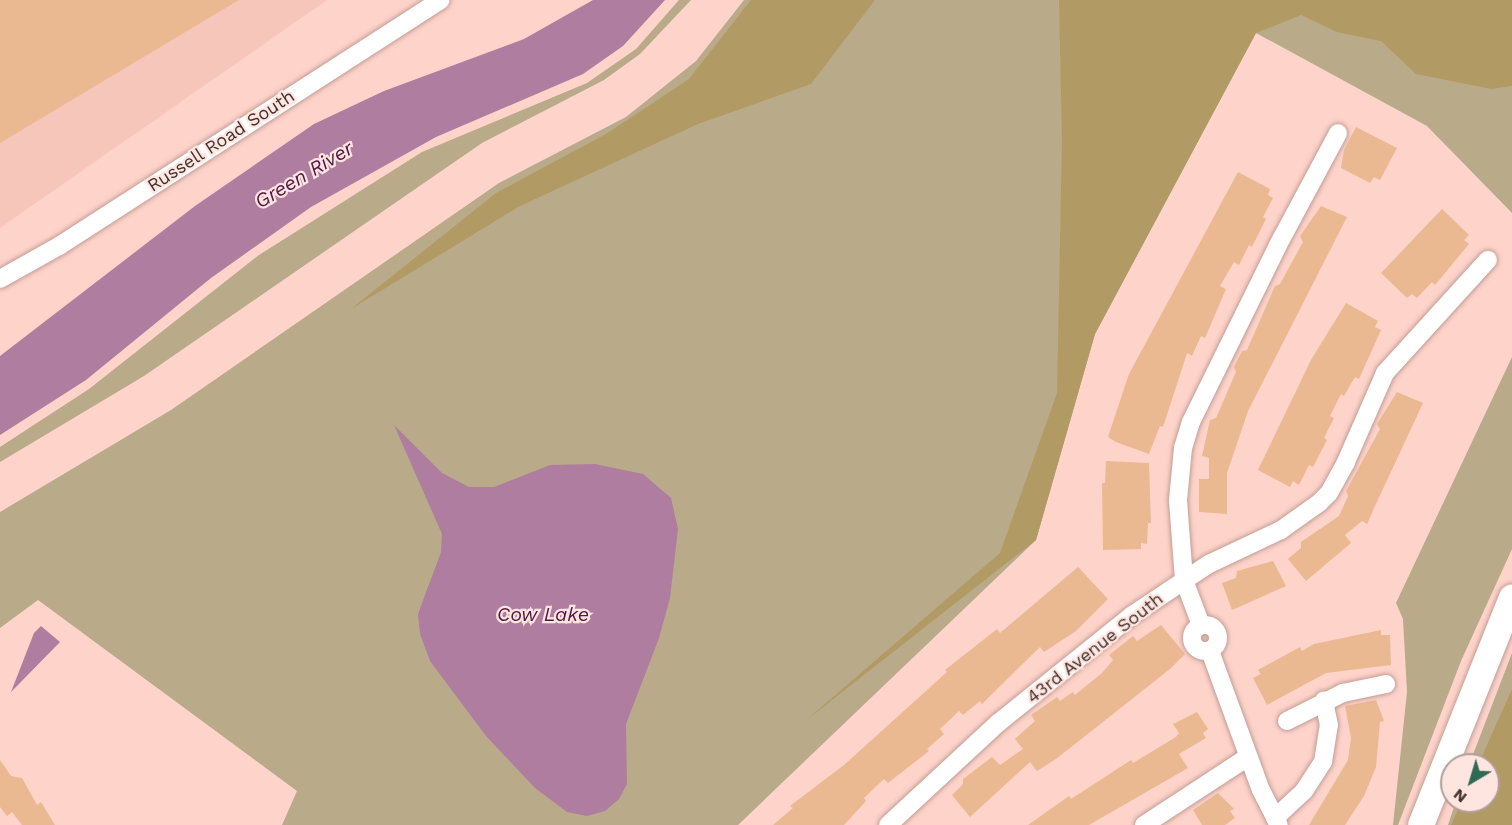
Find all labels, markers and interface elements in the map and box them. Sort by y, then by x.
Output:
street label: Russell Road South [143,85,299,197]
water label: Green River [251,136,357,214]
street label: 43rd Avenue South [1022,588,1168,708]
water label: Cow Lake [497,602,589,626]
north arrow [1440,753,1500,813]
text: N [1449,785,1470,807]

